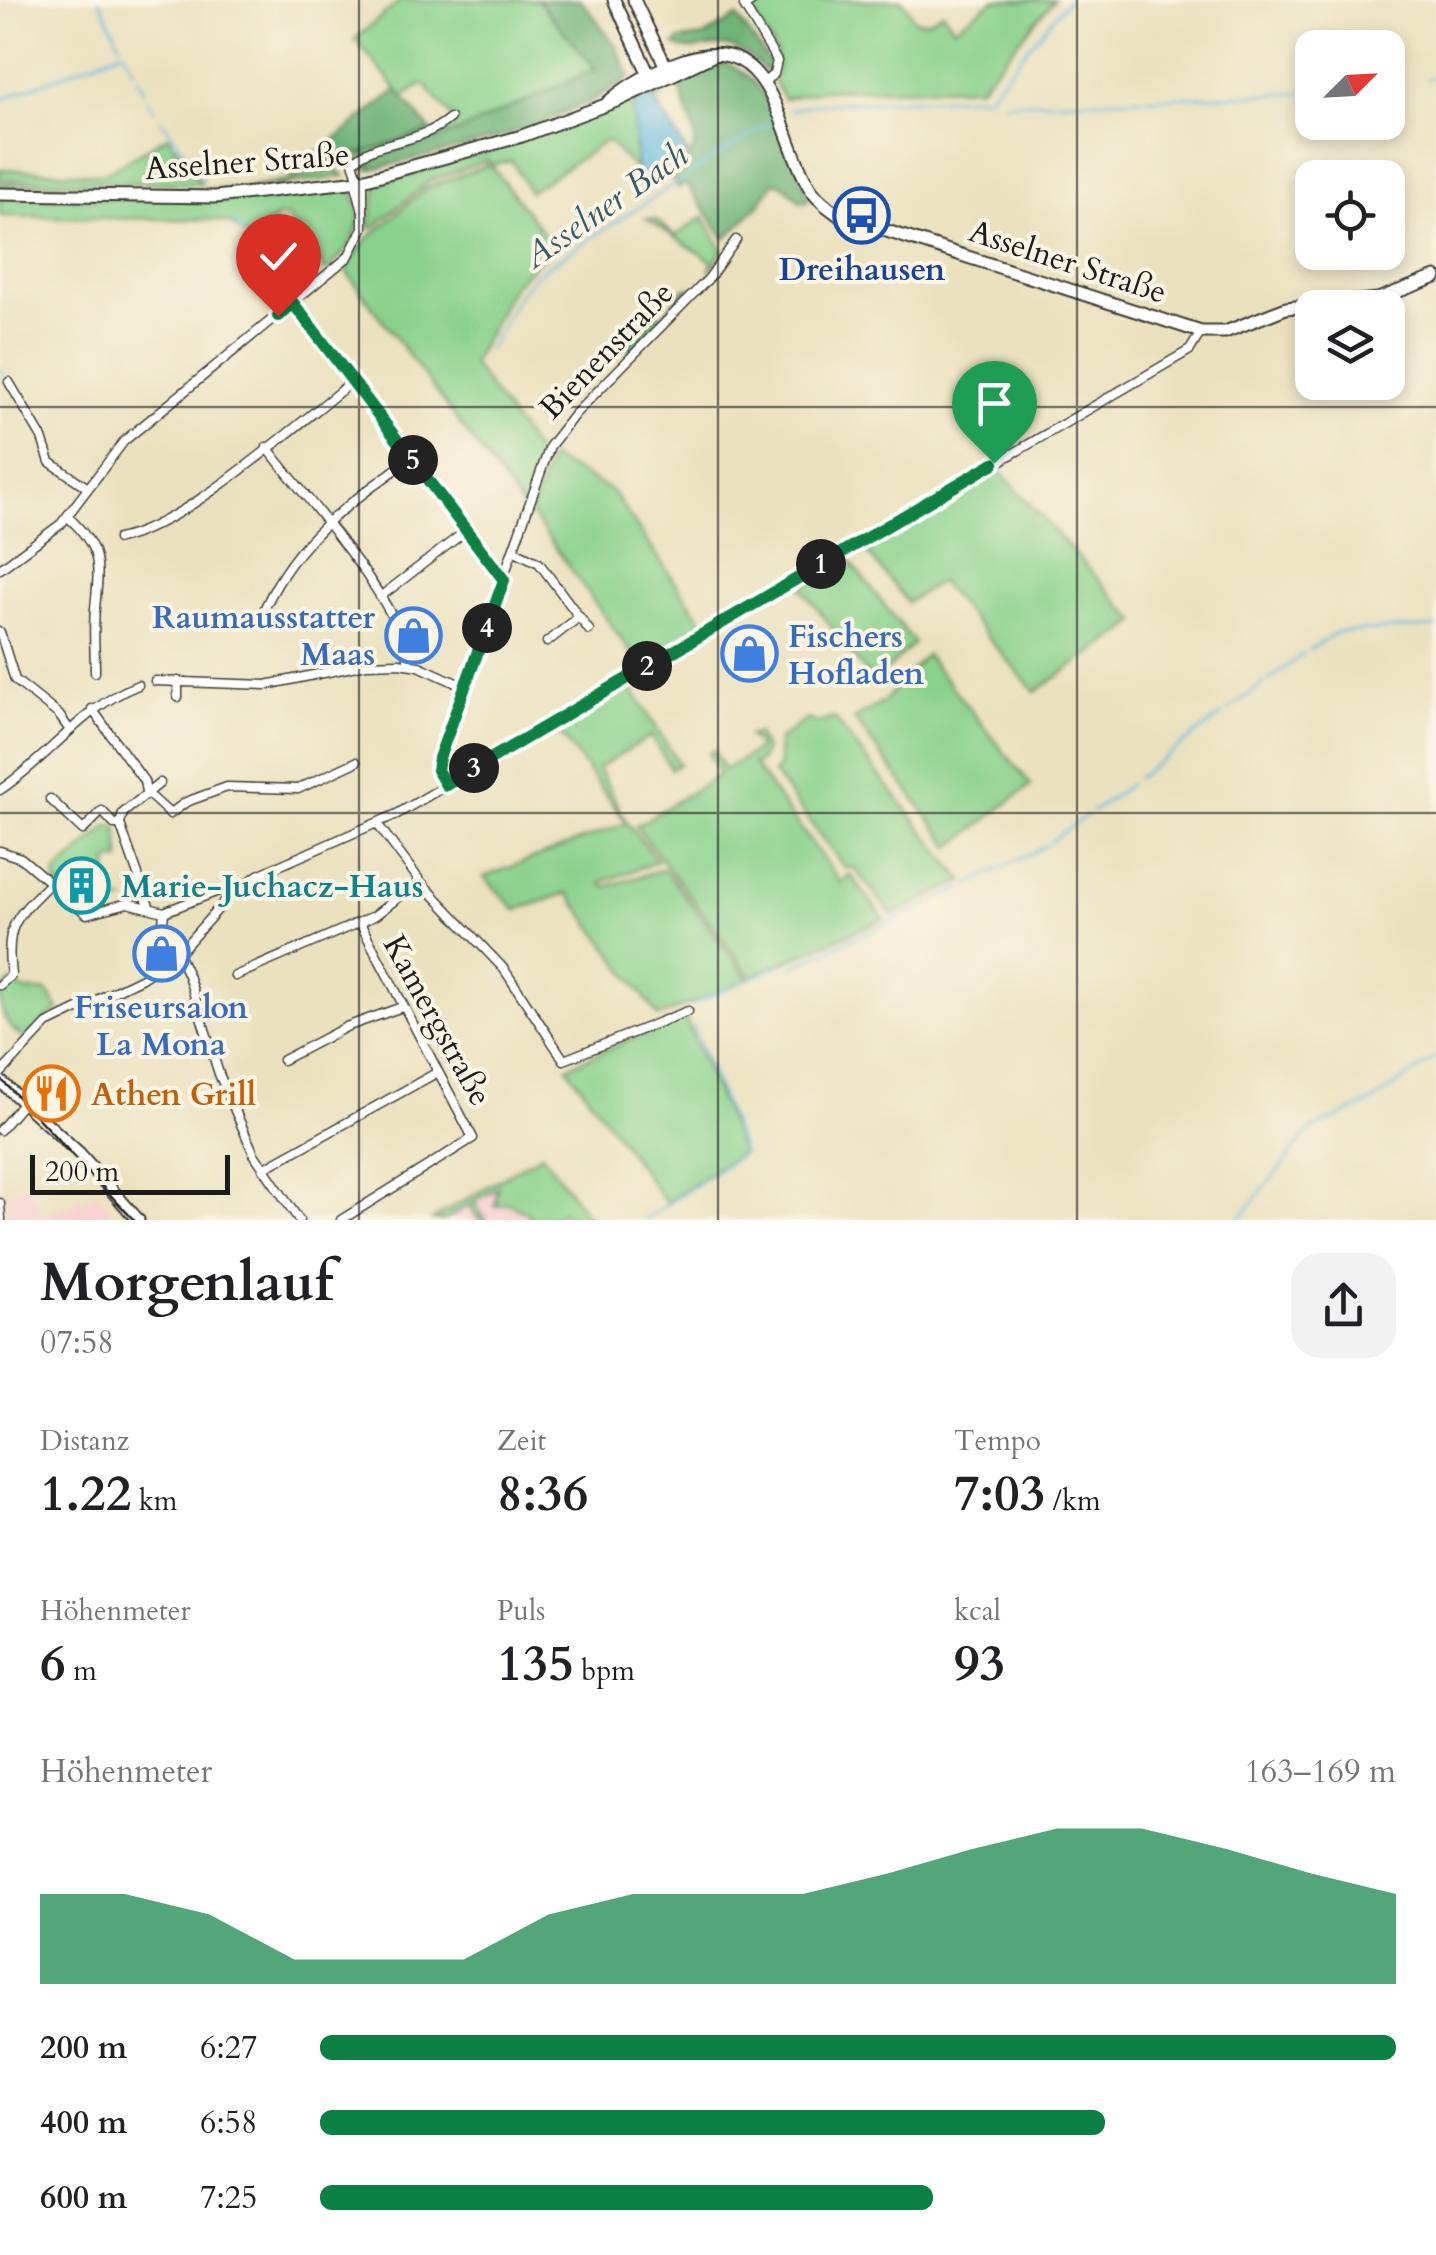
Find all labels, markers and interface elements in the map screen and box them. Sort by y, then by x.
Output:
north arrow [1295,30,1405,140]
map controls [1295,30,1405,400]
water label: Asselner Bach [513,131,698,281]
street label: Asselner Straße [143,133,351,191]
button: locate [1295,160,1405,270]
bus stop icon: Dreihausen [832,185,892,245]
street label: Asselner Straße [963,209,1172,315]
pin [236,214,321,317]
icon: check [251,229,306,284]
place label: Dreihausen [779,248,946,292]
street label: Bienenstraße [530,272,684,429]
button: layers [1295,290,1405,400]
pin [952,361,1037,464]
icon: arrive [967,376,1022,431]
pin: 5 [388,435,438,485]
text: 5 [406,441,420,479]
pin: 1 [796,539,846,589]
text: 1 [814,545,828,583]
place label: Raumausstatter Maas [152,596,375,677]
pin: 4 [462,603,512,653]
shop icon: Raumausstatter Maas [384,605,444,665]
text: 4 [480,609,494,647]
place label: Fischers Hofladen [788,615,924,696]
shop icon: Fischers Hofladen [719,624,779,684]
pin: 2 [622,641,672,691]
text: 2 [640,647,654,685]
pin: 3 [449,743,499,793]
text: 3 [467,749,481,787]
building icon: Marie-Juchacz-Haus [52,856,112,916]
place label: Marie-Juchacz-Haus [121,865,423,909]
shop icon: Friseursalon La Mona [131,923,191,983]
street label: Kamergstraße [372,927,502,1114]
place label: Friseursalon La Mona [74,986,248,1067]
restaurant icon: Athen Grill [22,1064,82,1124]
place label: Athen Grill [91,1073,256,1117]
scale bar [30,1150,230,1194]
text: 200 m [45,1153,119,1191]
text: Morgenlauf [40,1246,333,1320]
button: share [1291,1253,1396,1358]
text: 07:58 [40,1321,114,1365]
text: Distanz [40,1422,129,1460]
text: Zeit [497,1422,546,1460]
text: Tempo [954,1422,1041,1460]
text: 1.22 [40,1460,131,1528]
text: 8:36 [497,1460,588,1528]
text: 7:03 [954,1460,1045,1528]
text: km [131,1482,178,1520]
text: /km [1045,1482,1101,1520]
text: Höhenmeter [40,1592,191,1630]
text: Puls [497,1592,545,1630]
text: kcal [954,1592,1001,1630]
text: 6 [40,1630,66,1698]
text: 135 [497,1630,574,1698]
text: 93 [954,1630,1005,1698]
text: m [66,1652,97,1690]
text: bpm [574,1652,635,1690]
text: Höhenmeter [40,1750,212,1794]
text: 163–169 m [1244,1750,1396,1794]
text: 200 m [40,2026,127,2070]
text: 6:27 [200,2026,257,2070]
text: 400 m [40,2101,127,2145]
text: 6:58 [200,2101,257,2145]
text: 600 m [40,2176,127,2220]
text: 7:25 [200,2176,257,2220]

